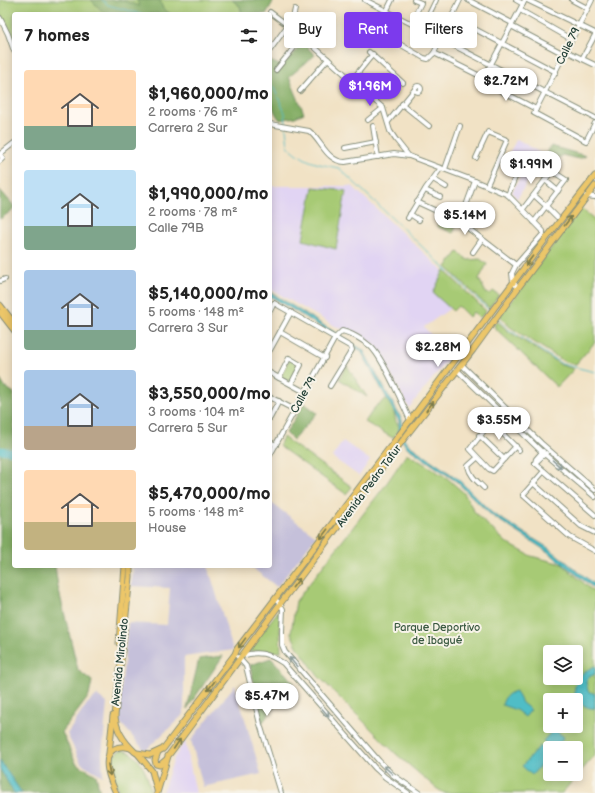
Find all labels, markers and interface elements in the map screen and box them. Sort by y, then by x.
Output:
chip: Buy [284,12,336,48]
chip: Rent [344,12,402,48]
chip: Filters [410,12,477,48]
icon: filters [238,25,260,47]
street label: Calle 79 [553,25,583,67]
text: 7 homes [24,26,90,46]
pin: $2.72M [473,68,539,102]
pin: $1.96M [337,73,403,107]
text: $2.72M [483,73,529,89]
text: $1.96M [348,78,392,94]
text: $1,960,000/mo [148,84,269,104]
icon: home [56,86,104,134]
text: 2 rooms · 76 m² [148,104,238,120]
text: Carrera 2 Sur [148,120,227,136]
pin: $1.99M [498,151,564,185]
text: $1.99M [509,156,553,172]
text: $1,990,000/mo [148,184,268,204]
icon: home [56,186,104,234]
pin: $5.14M [432,202,498,236]
text: 2 rooms · 78 m² [148,204,238,220]
text: $5.14M [443,207,487,223]
one-way arrow [564,216,572,227]
text: Calle 79B [148,220,204,236]
one-way arrow [524,255,533,266]
text: $5,140,000/mo [148,284,268,304]
icon: home [56,286,104,334]
text: 5 rooms · 148 m² [148,304,244,320]
text: Carrera 3 Sur [148,320,228,336]
pin: $2.28M [405,334,471,368]
text: $2.28M [415,339,461,355]
street label: Calle 79 [288,374,318,416]
text: $3,550,000/mo [148,384,271,404]
icon: home [56,386,104,434]
one-way arrow [426,400,435,411]
text: 3 rooms · 104 m² [148,404,245,420]
pin: $3.55M [466,407,532,441]
text: $3.55M [476,412,522,428]
text: Carrera 5 Sur [148,420,227,436]
street label: Avenida Pedro Tafur [334,442,405,530]
one-way arrow [552,460,562,469]
text: $5,470,000/mo [148,484,270,504]
icon: home [56,486,104,534]
text: 5 rooms · 148 m² [148,504,244,520]
text: House [148,520,186,536]
one-way arrow [319,529,328,540]
one-way arrow [292,577,300,588]
street label: Avenida Mirolindo [109,617,131,707]
park label: Parque Deportivo de Ibagué [394,621,480,647]
one-way arrow [237,637,246,648]
map controls [543,645,583,781]
button: layers [543,645,583,685]
one-way arrow [289,656,298,667]
one-way arrow [207,680,215,691]
pin: $5.47M [234,683,300,717]
text: $5.47M [245,688,289,704]
button: + [543,693,583,733]
one-way arrow [320,706,329,716]
one-way arrow [173,739,181,750]
button: − [543,741,583,781]
one-way arrow [105,763,113,776]
one-way arrow [383,765,393,775]

